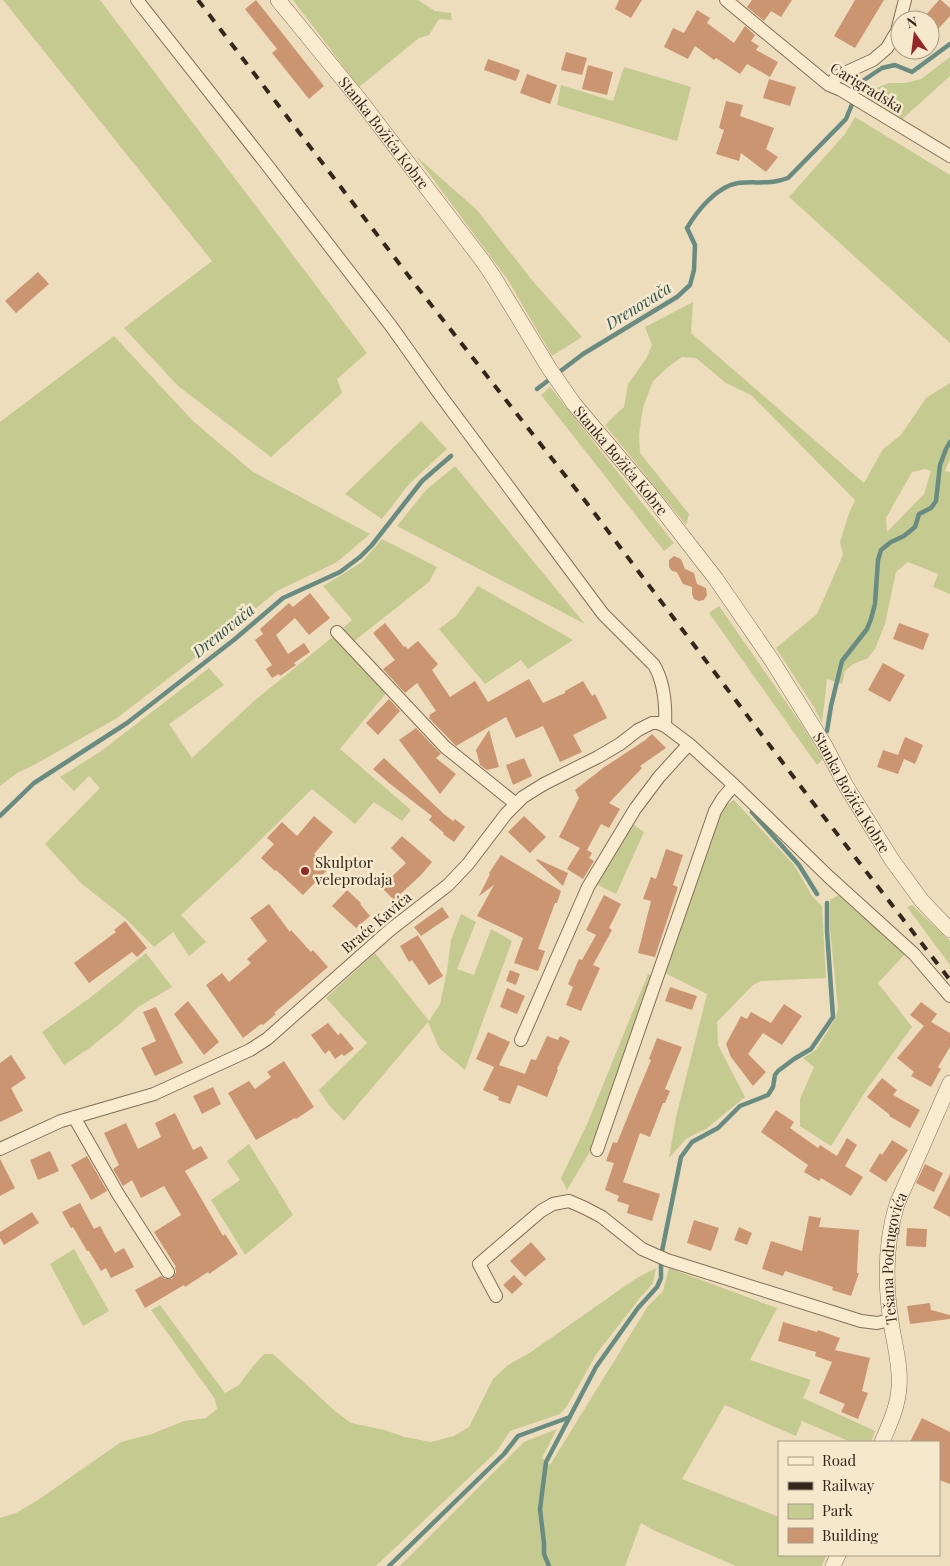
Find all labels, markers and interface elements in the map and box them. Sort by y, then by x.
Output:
north arrow [890,10,940,60]
text: N [905,11,919,32]
street label: Carigradska [827,57,908,117]
street label: Stanka Božića Kobre [335,72,434,193]
water label: Drenovača [600,276,675,334]
street label: Stanka Božića Kobre [570,401,673,519]
water label: Drenovača [187,598,258,662]
street label: Stanka Božića Kobre [809,728,895,857]
place label: Skulptor veleprodaja [314,852,393,889]
marker: Skulptor veleprodaja [299,865,311,877]
street label: Braće Kavića [337,886,416,957]
street label: Tešana Podrugovića [877,1188,911,1326]
legend [778,1441,940,1556]
text: Road [822,1450,856,1470]
text: Railway [822,1475,875,1495]
text: Park [822,1500,854,1520]
text: Building [822,1525,879,1545]

